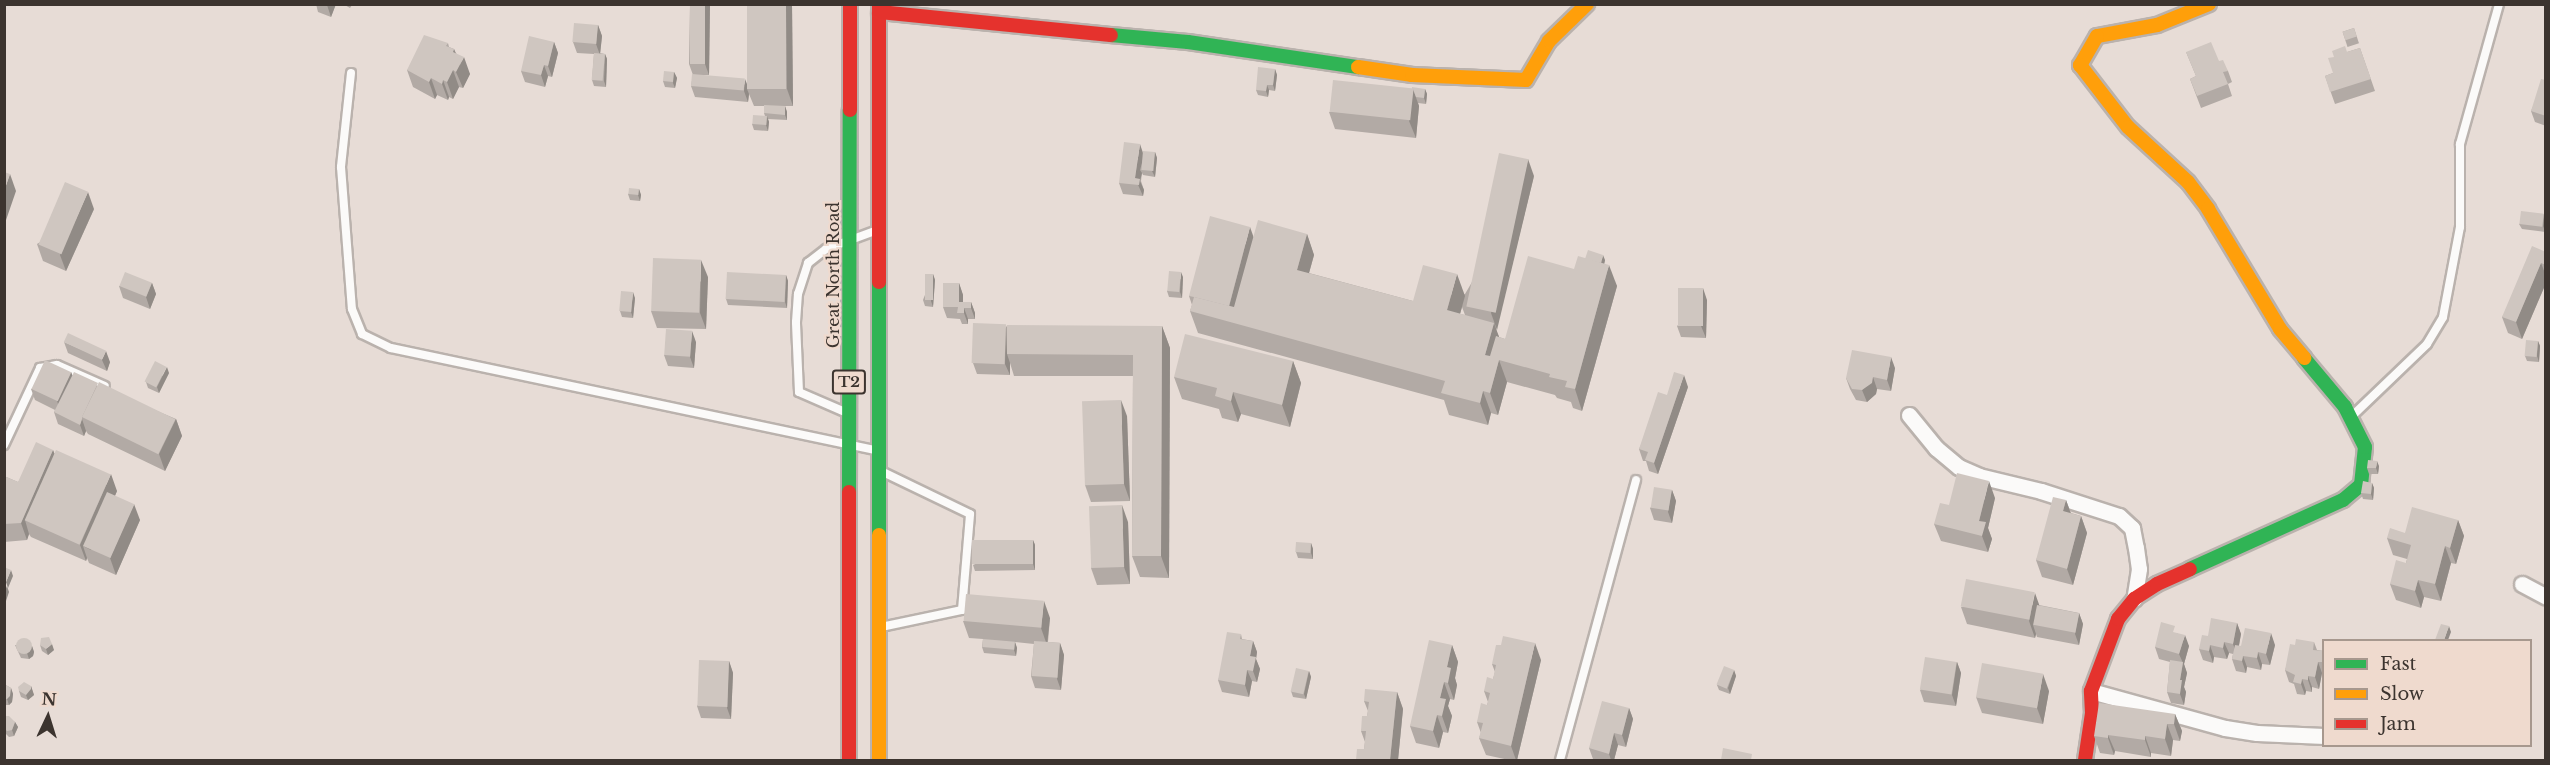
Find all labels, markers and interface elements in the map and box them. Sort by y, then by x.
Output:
street label: Great North Road [823,202,843,348]
road number: T2 [831,370,867,394]
legend [2322,639,2532,747]
text: Fast [2380,653,2416,675]
text: Slow [2380,683,2424,705]
north arrow [18,687,78,747]
text: N [41,689,57,710]
text: Jam [2380,713,2416,735]

